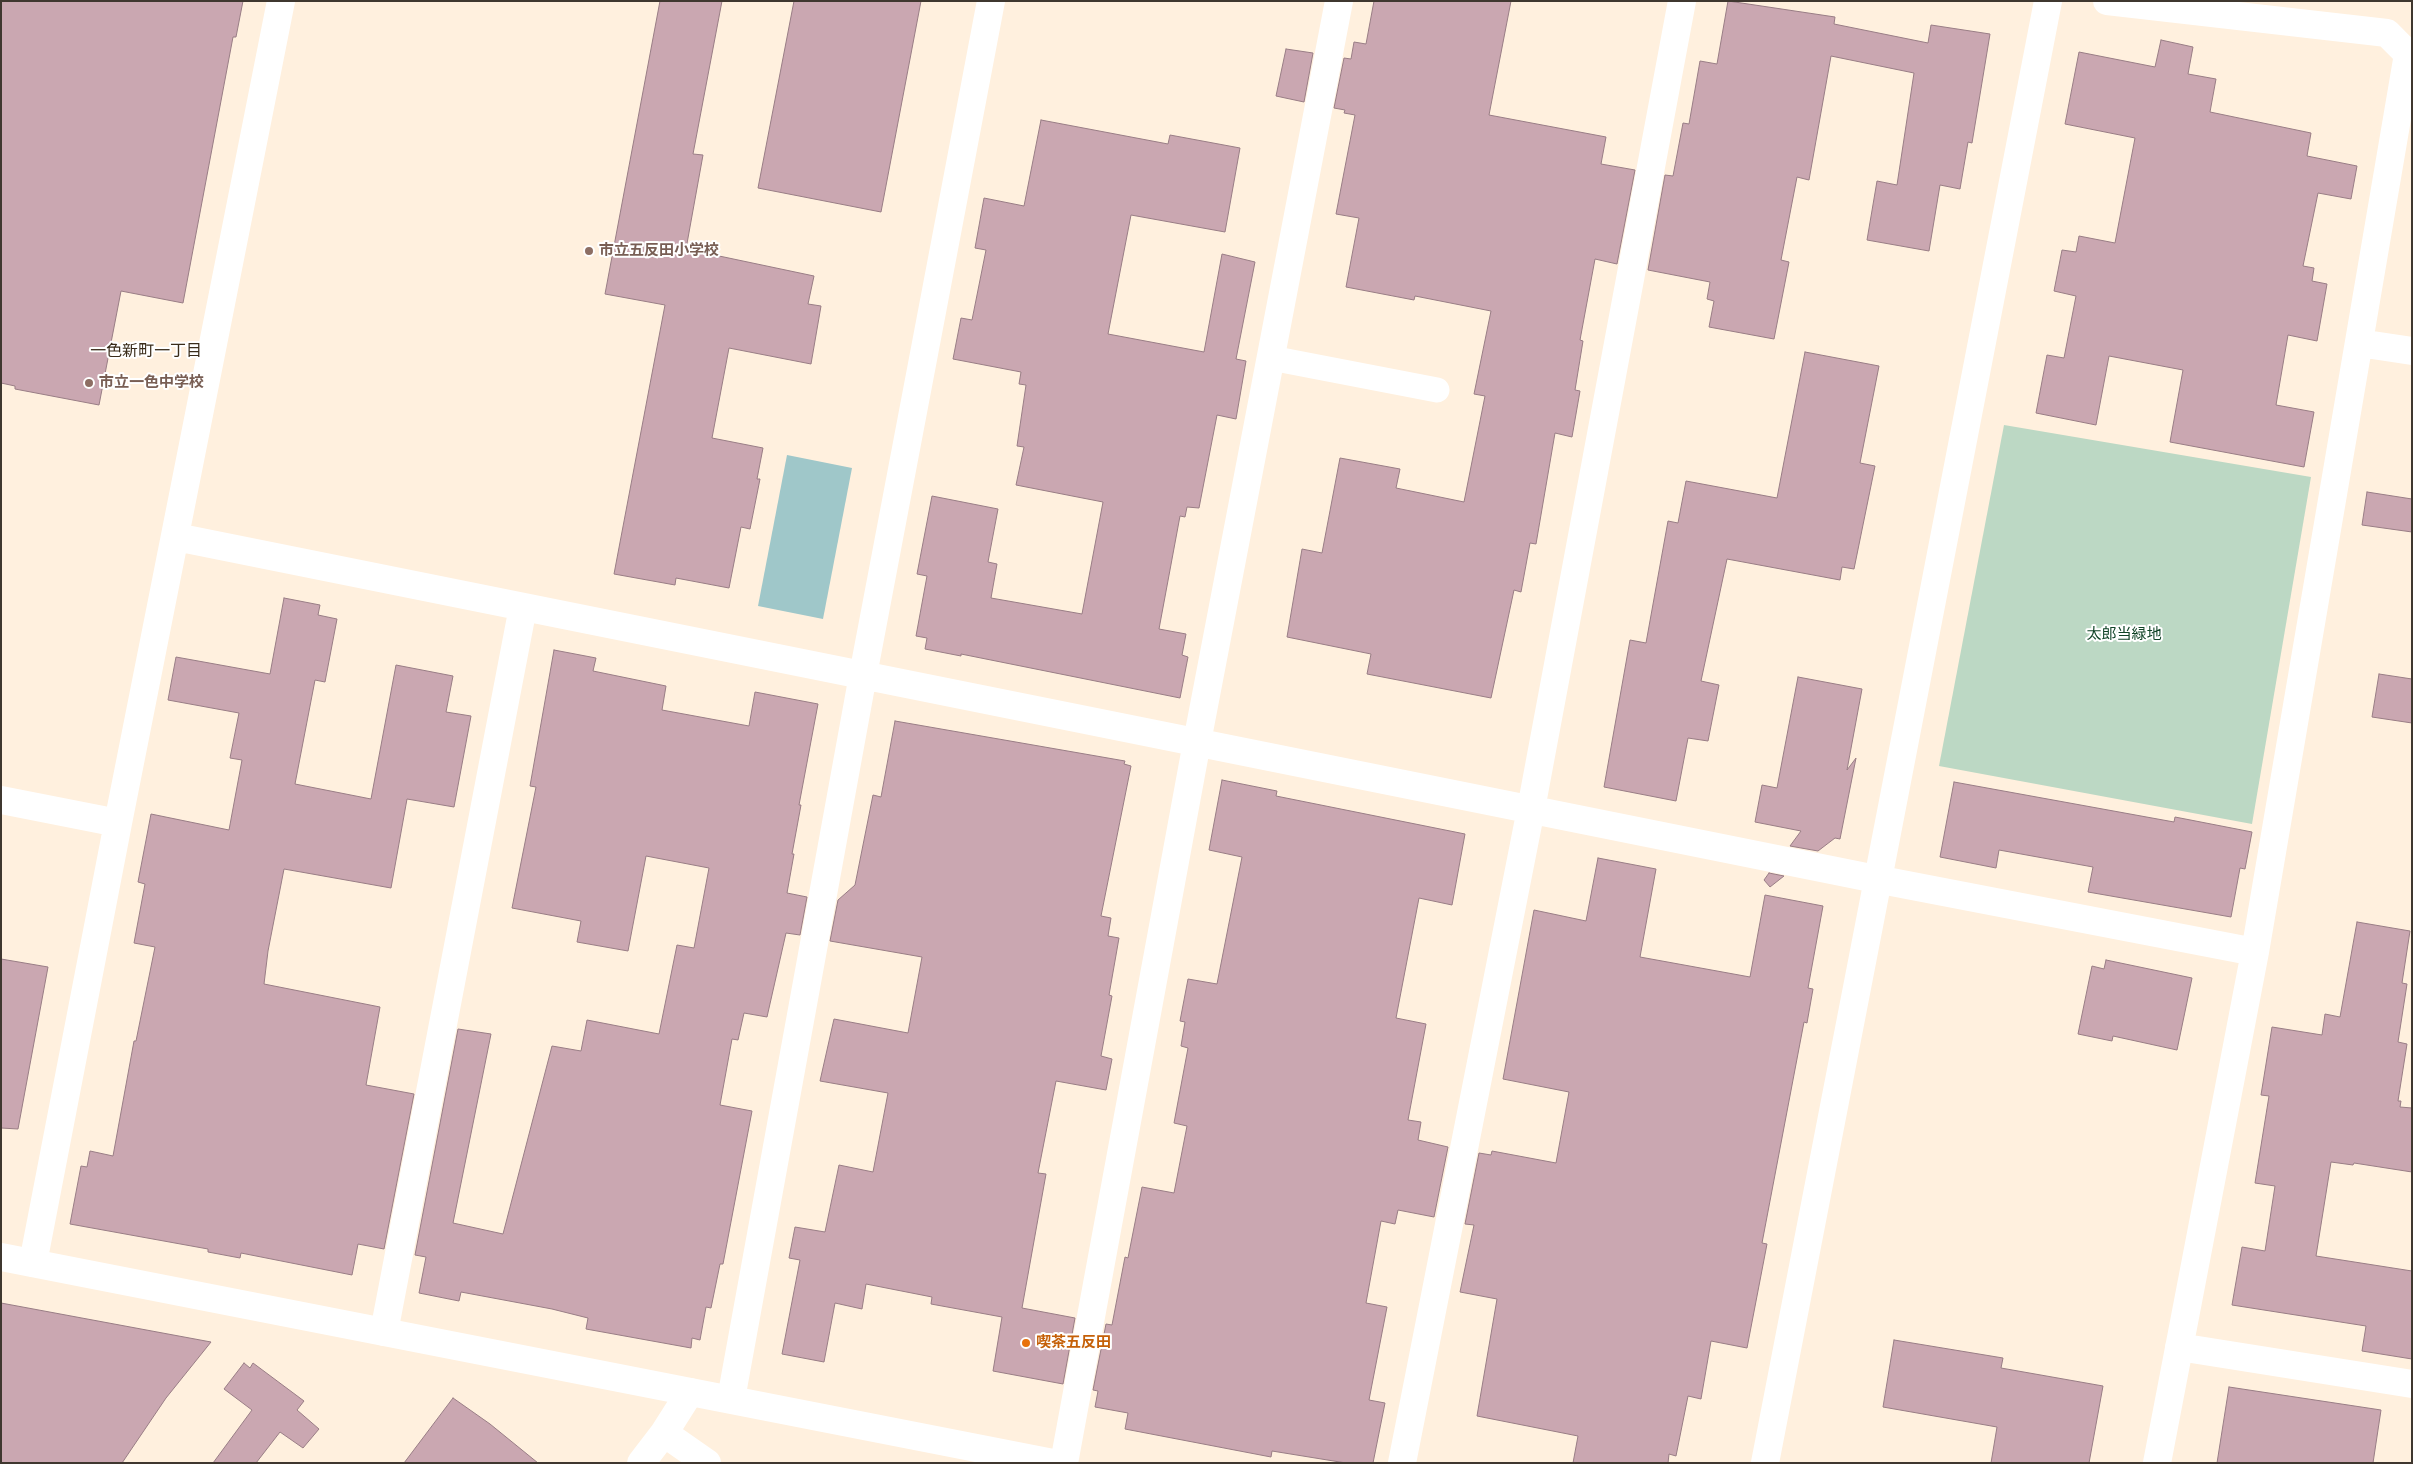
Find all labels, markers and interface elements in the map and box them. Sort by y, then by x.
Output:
place label: 市立五反田小学校 [599,242,719,260]
marker: 市立五反田小学校 [583,245,595,257]
district label: 一色新町一丁目 [90,342,202,362]
place label: 市立一色中学校 [99,374,204,392]
marker: 市立一色中学校 [83,377,95,389]
park label: 太郎当緑地 [2087,626,2161,644]
place label: 喫茶五反田 [1036,1334,1111,1352]
marker: 喫茶五反田 [1020,1337,1032,1349]

